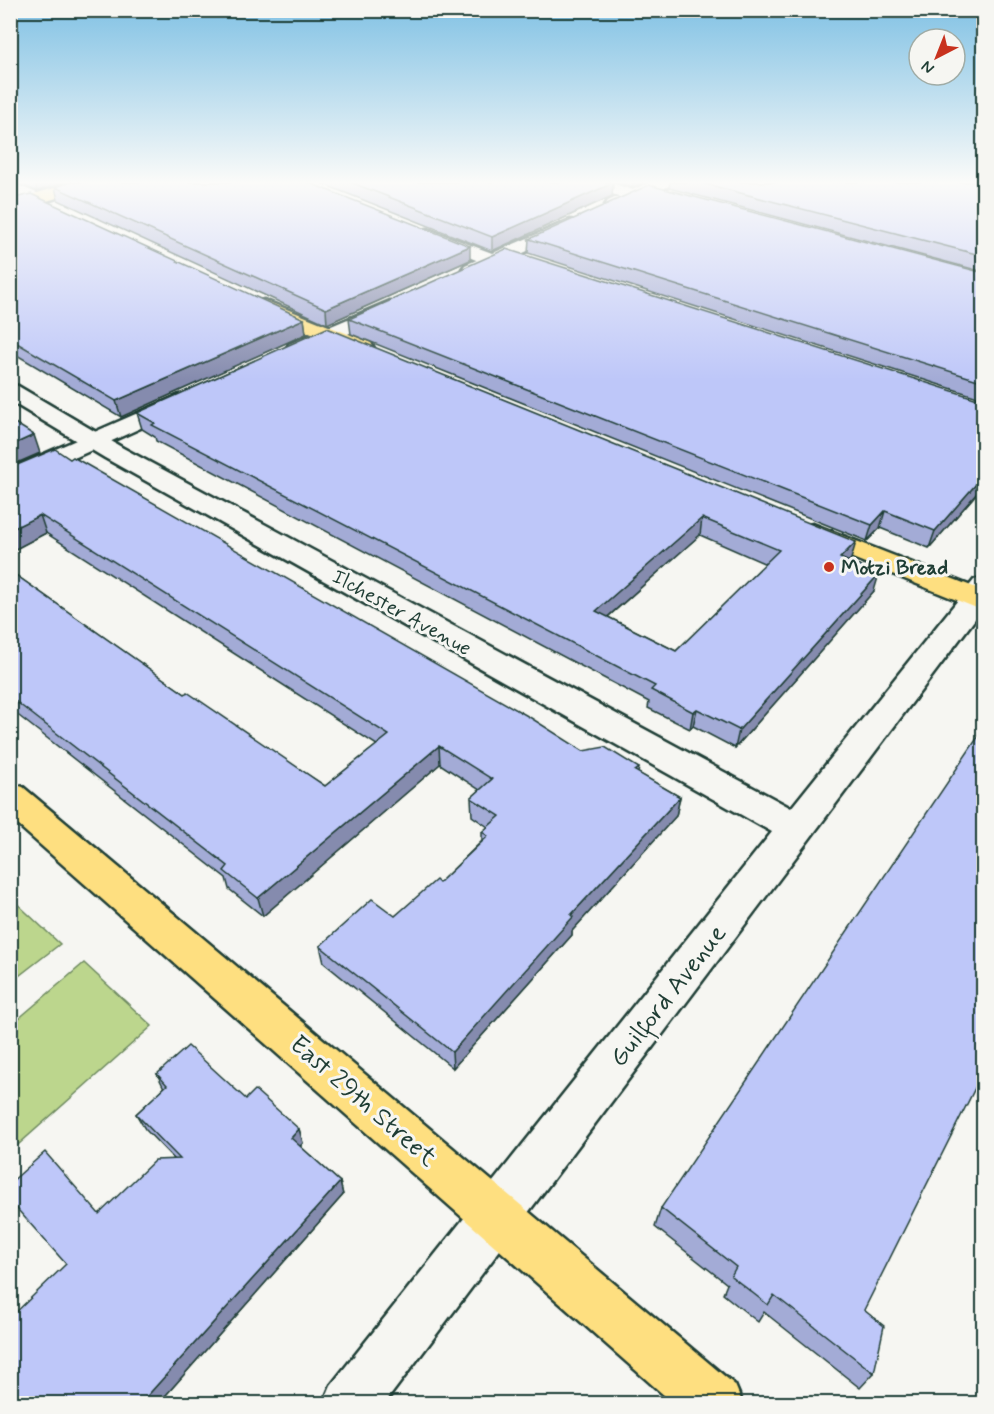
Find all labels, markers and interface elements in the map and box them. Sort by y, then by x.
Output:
north arrow [907,27,967,87]
text: N [917,56,939,78]
place label: Motzi Bread [841,554,948,582]
marker: Motzi Bread [822,560,836,574]
street label: Ilchester Avenue [327,563,476,663]
street label: Guilford Avenue [602,918,737,1076]
street label: East 29th Street [282,1028,443,1175]

